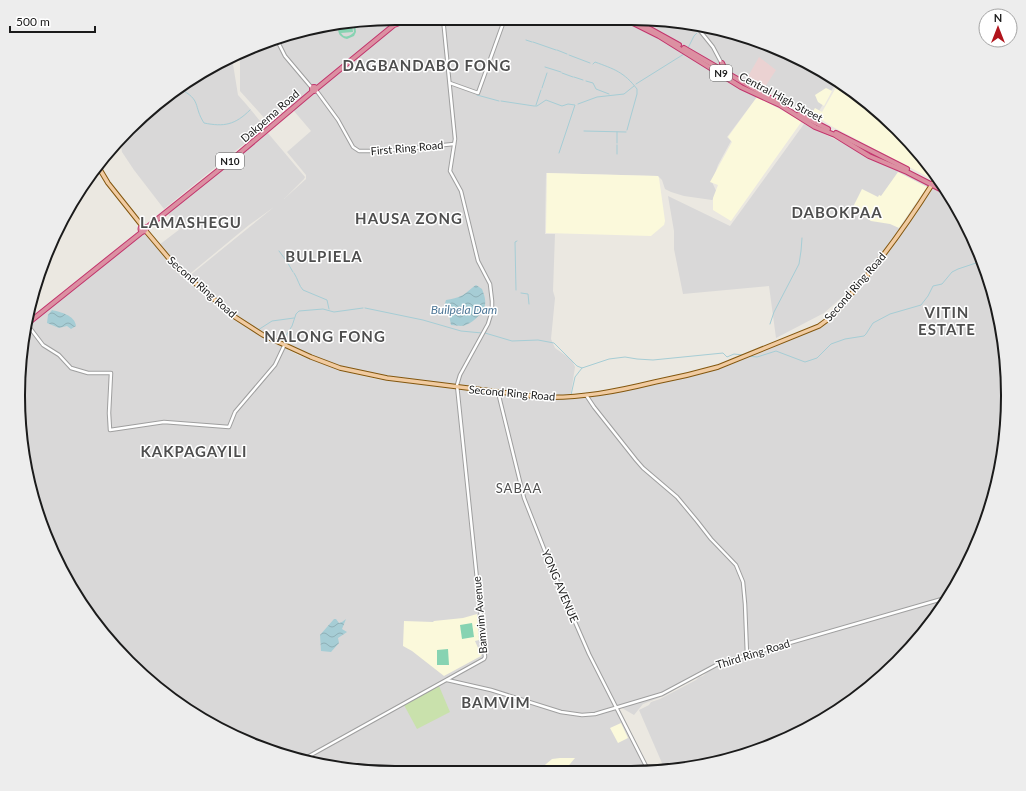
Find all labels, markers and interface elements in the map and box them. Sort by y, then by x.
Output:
scale bar [10,8,95,34]
north arrow [978,8,1018,48]
text: N [994,11,1002,24]
text: 500 m [16,14,50,29]
district label: DAGBANDABO FONG [343,56,511,74]
road number: N9 [710,65,732,81]
street label: Central High Street [737,69,825,124]
street label: Dakpema Road [238,87,301,144]
street label: First Ring Road [370,138,444,157]
road number: N10 [216,153,244,169]
district label: DABOKPAA [791,203,883,221]
district label: HAUSA ZONG [355,209,463,227]
district label: LAMASHEGU [140,213,242,231]
district label: BULPIELA [285,247,363,265]
street label: Second Ring Road [821,250,888,324]
street label: Second Ring Road [165,253,239,320]
water label: Builpela Dam [431,302,497,317]
district label: VITIN ESTATE [918,303,976,338]
district label: NALONG FONG [264,327,386,345]
street label: Second Ring Road [468,382,556,403]
district label: KAKPAGAYILI [140,442,248,460]
district label: SABAA [496,480,542,496]
street label: YONG AVENUE [539,548,582,624]
street label: Bamvim Avenue [470,576,489,654]
street label: Third Ring Road [714,636,791,671]
district label: BAMVIM [461,693,531,711]

